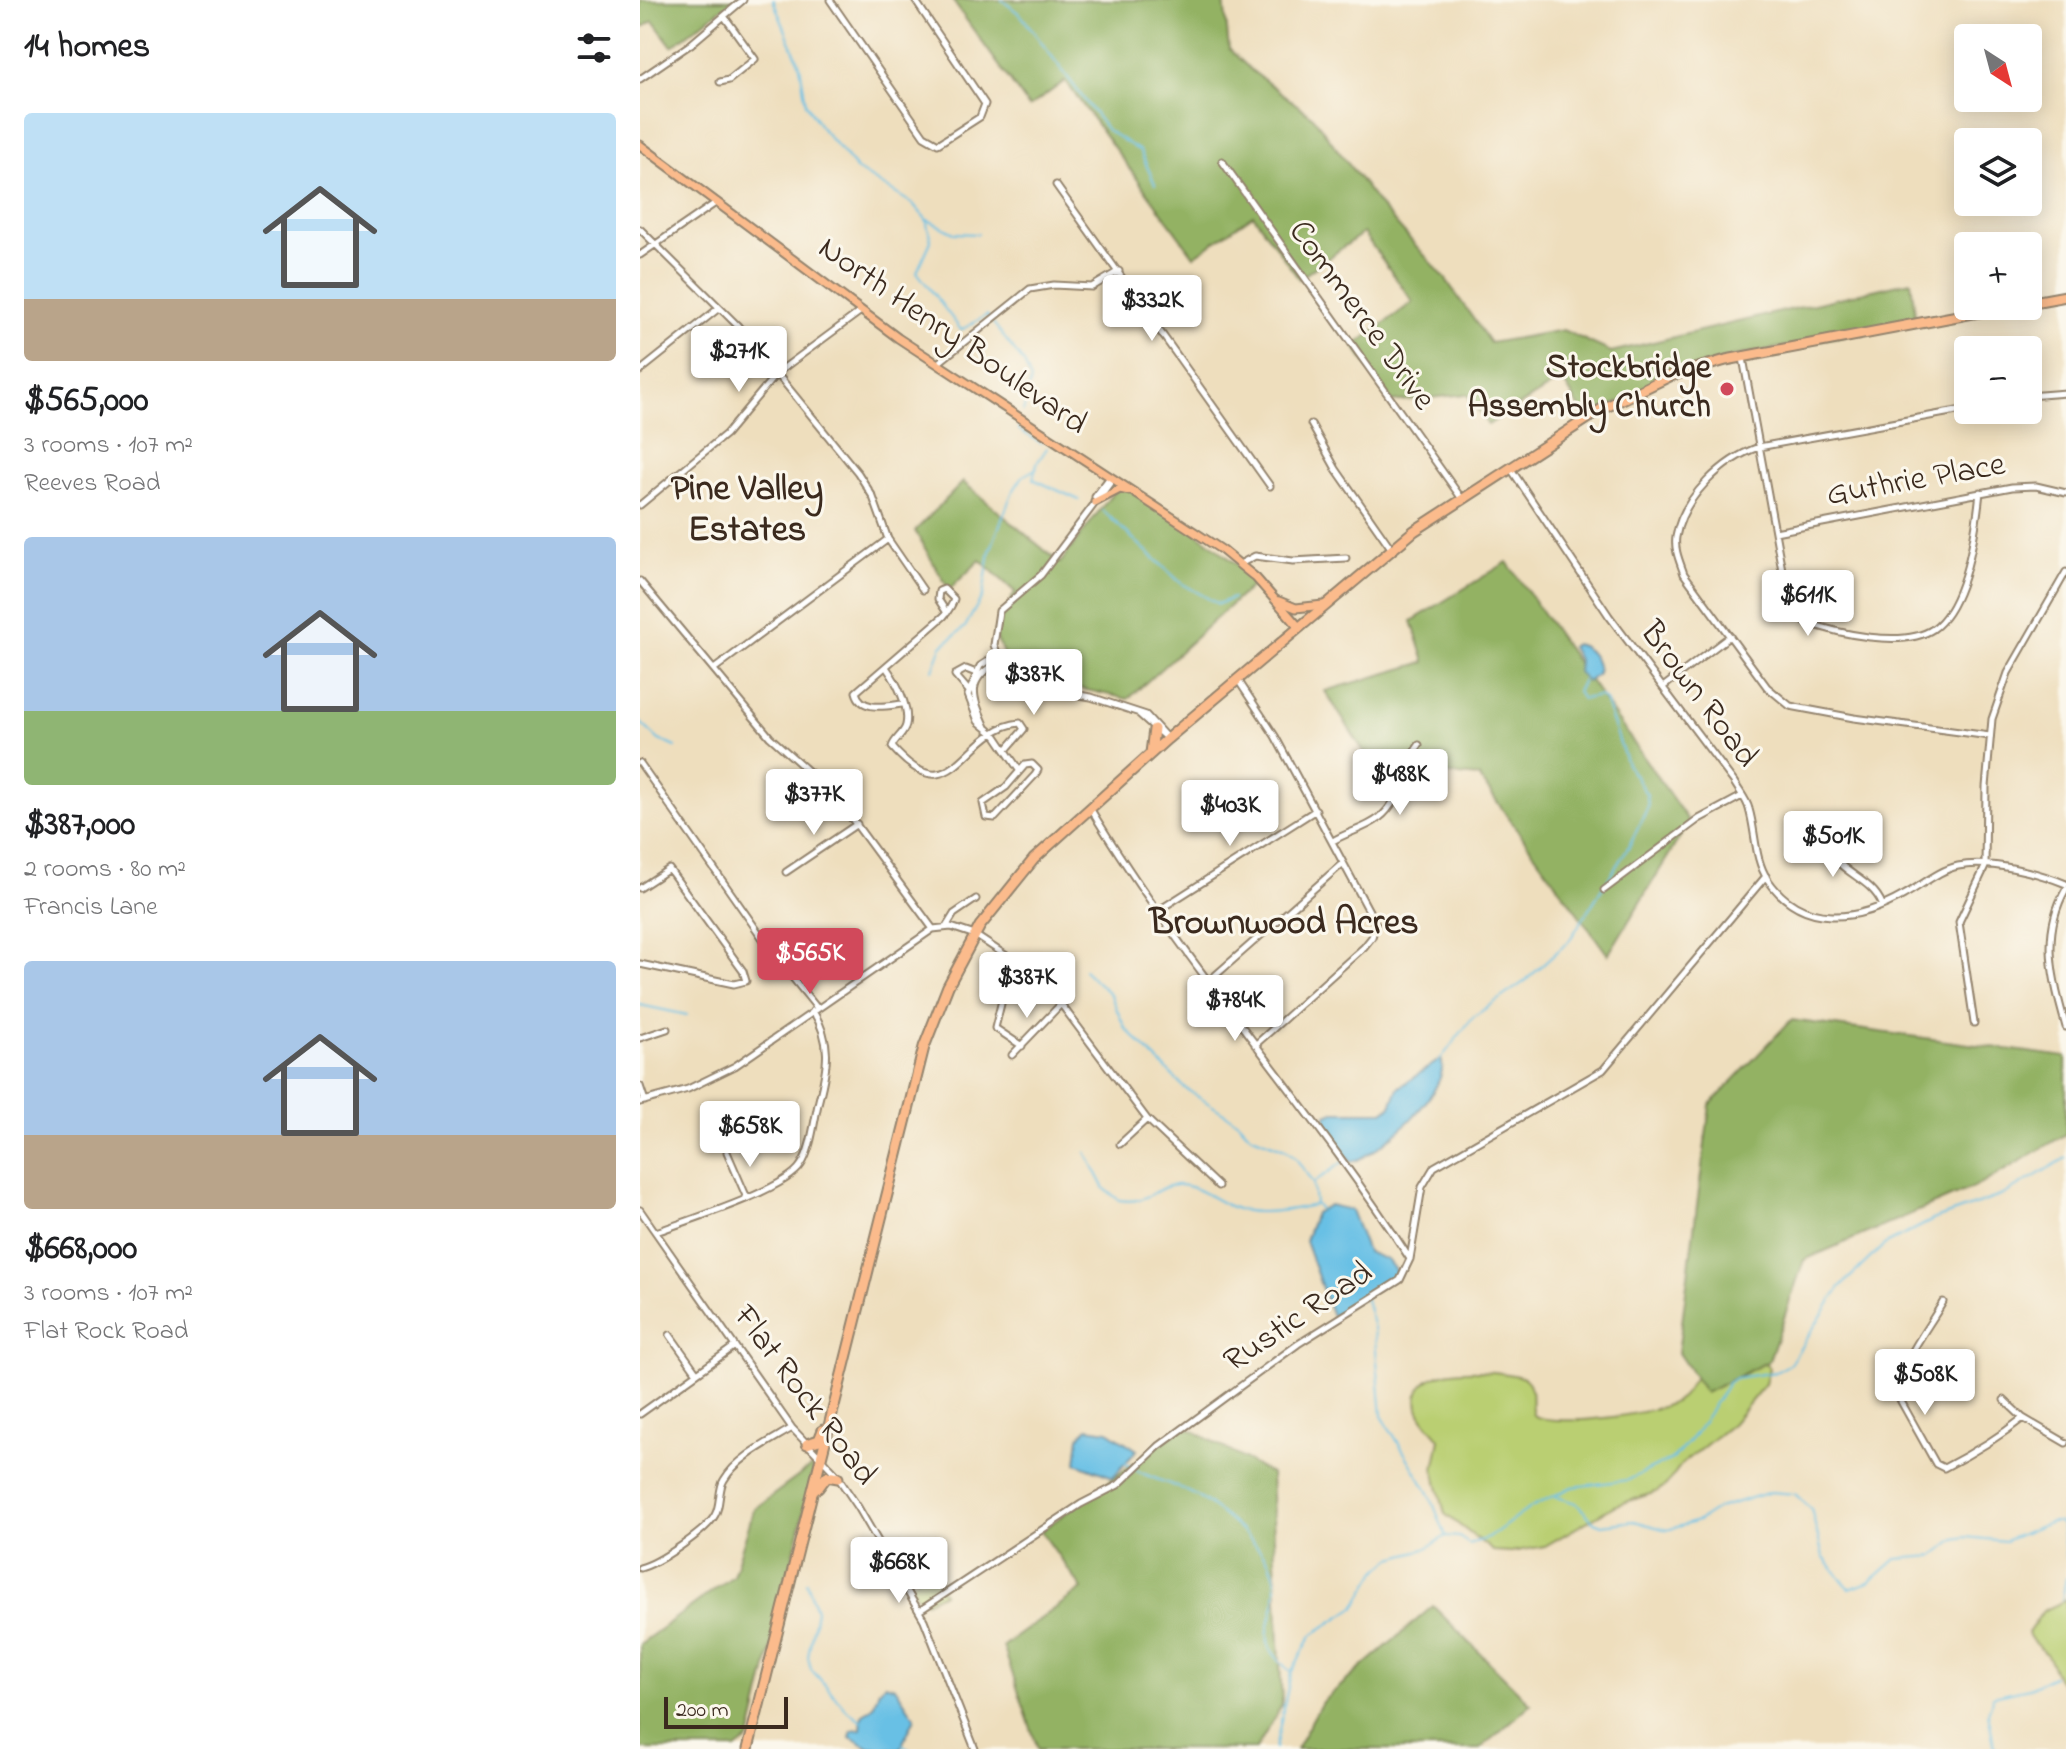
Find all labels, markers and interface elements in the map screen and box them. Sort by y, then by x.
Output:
text: 14 homes [24,23,150,73]
north arrow [1954,24,2042,112]
map controls [1954,24,2042,424]
icon: filters [572,26,616,70]
button: layers [1954,128,2042,216]
icon: home [248,165,392,309]
street label: Commerce Drive [1275,210,1448,422]
street label: North Henry Boulevard [807,225,1097,449]
button: + [1954,232,2042,320]
pin: $332K [1096,275,1208,343]
text: $332K [1121,282,1183,320]
pin: $271K [683,326,795,394]
text: $271K [709,333,769,371]
button: − [1954,336,2042,424]
place label: Stockbridge Assembly Church [1468,344,1712,434]
text: $565,000 [24,377,148,427]
marker: Stockbridge Assembly Church [1718,380,1736,398]
text: 3 rooms · 107 m² [24,427,193,465]
street label: Guthrie Place [1823,441,2010,521]
district label: Pine Valley Estates [671,464,823,558]
text: Reeves Road [24,465,160,503]
pin: $611K [1752,570,1864,638]
text: $611K [1780,577,1836,615]
icon: home [248,589,392,733]
street label: Brown Road [1625,610,1770,779]
pin: $387K [978,649,1090,717]
text: $387K [1004,656,1064,694]
pin: $488K [1344,749,1456,817]
text: $488K [1371,756,1429,794]
pin: $377K [758,769,870,837]
text: $377K [784,776,844,814]
pin: $403K [1174,780,1286,848]
text: $403K [1199,787,1261,825]
text: $387,000 [24,801,135,851]
pin: $501K [1777,811,1889,879]
text: $501K [1802,818,1864,856]
text: 2 rooms · 80 m² [24,851,186,889]
text: Francis Lane [24,889,158,927]
district label: Brownwood Acres [1147,898,1419,951]
pin: $565K [754,928,866,996]
text: $565K [775,935,845,973]
pin: $387K [971,952,1083,1020]
text: $387K [997,959,1057,997]
pin: $784K [1179,975,1291,1043]
text: $784K [1205,982,1265,1020]
icon: home [248,1013,392,1157]
pin: $658K [694,1101,806,1169]
text: $658K [718,1108,782,1146]
text: $668,000 [24,1225,137,1275]
street label: Rustic Road [1214,1250,1384,1386]
text: 3 rooms · 107 m² [24,1275,193,1313]
street label: Flat Rock Road [719,1294,889,1497]
text: Flat Rock Road [24,1313,188,1351]
pin: $508K [1869,1349,1981,1417]
text: $508K [1893,1356,1957,1394]
pin: $668K [843,1537,955,1605]
text: $668K [869,1544,929,1582]
scale bar [664,1693,788,1729]
text: 200 m [676,1695,729,1727]

